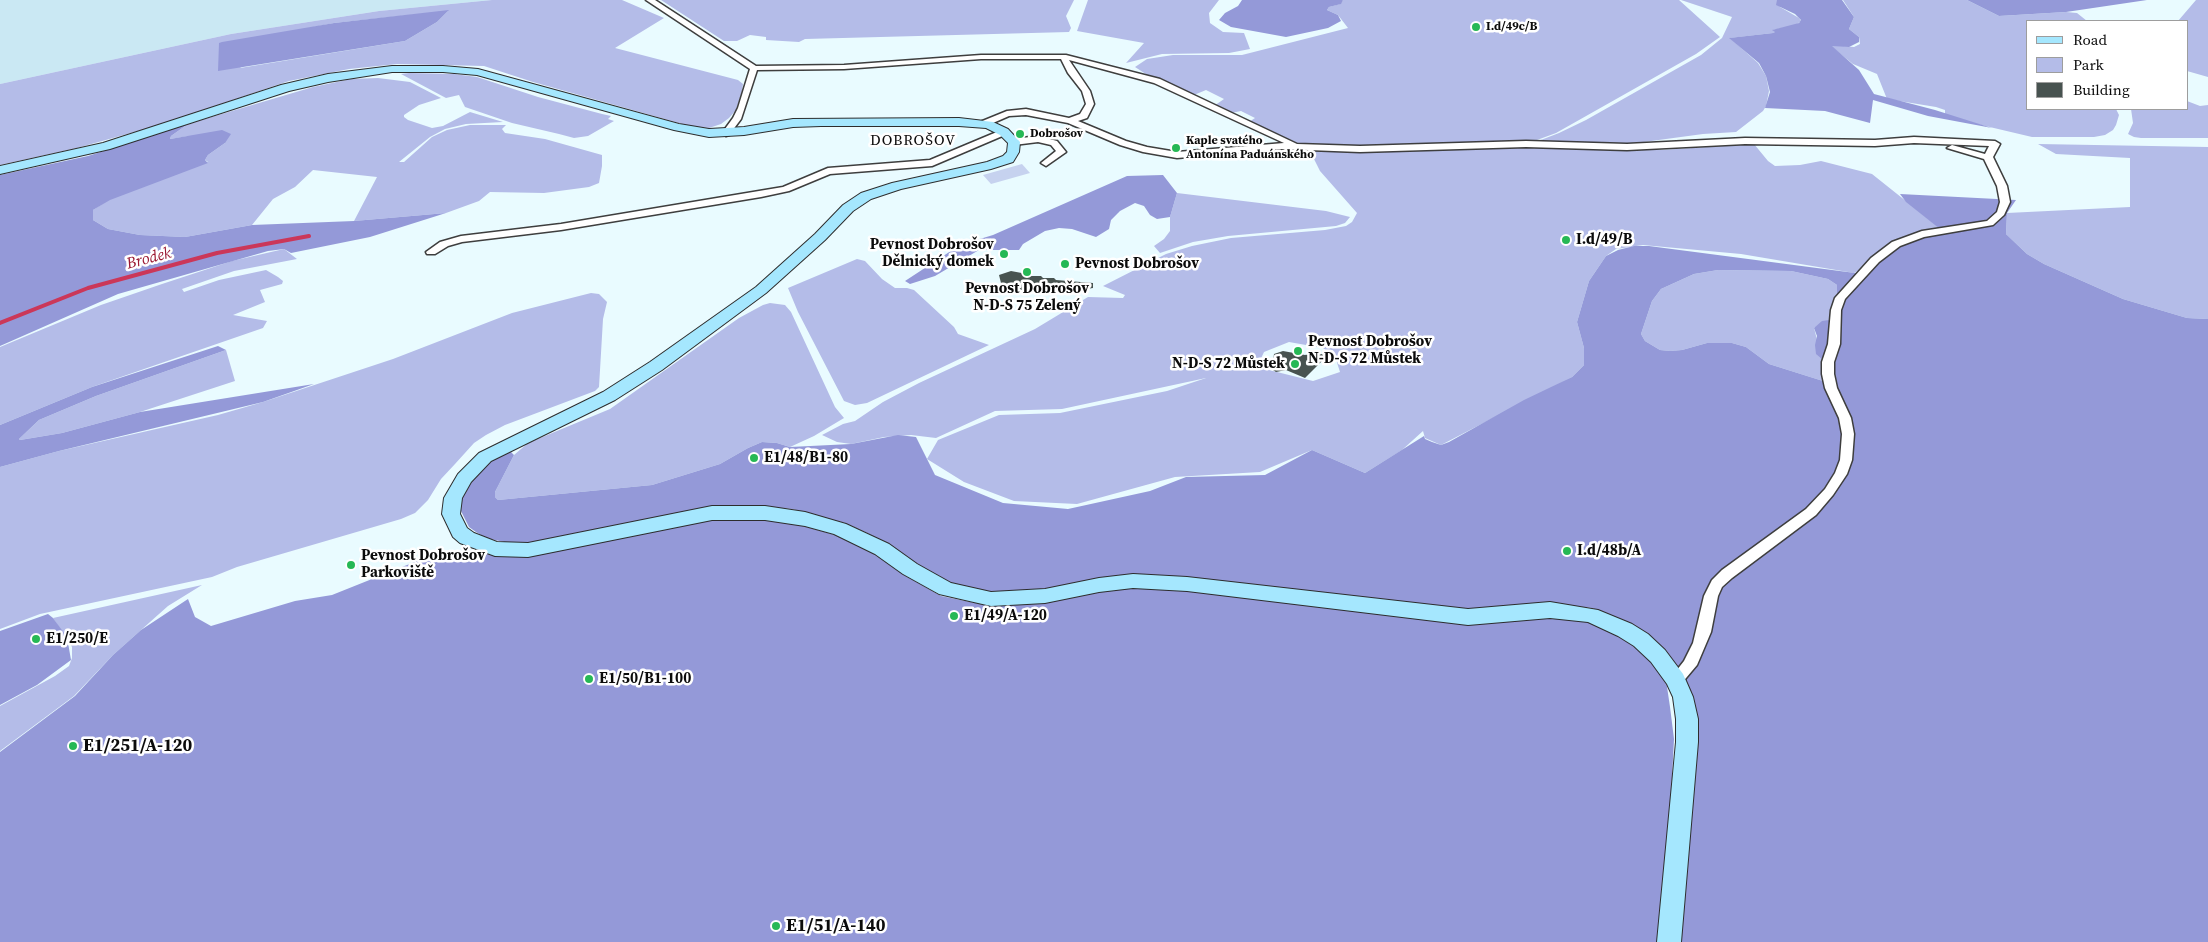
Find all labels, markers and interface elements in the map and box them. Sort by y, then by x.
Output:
place label: I.d/49c/B [1486,20,1537,34]
legend [2026,20,2188,110]
marker: I.d/49c/B [1470,21,1482,33]
text: Road [2073,29,2107,50]
text: Park [2073,54,2104,75]
text: Building [2073,79,2130,100]
place label: Dobrošov [1030,127,1083,141]
marker: Dobrošov [1014,128,1026,140]
district label: DOBROŠOV [869,132,957,150]
place label: Kaple svatého Antonína Paduánského [1186,134,1314,162]
marker: Kaple svatého Antonína Paduánského [1170,142,1182,154]
place label: I.d/49/B [1576,231,1633,249]
marker: I.d/49/B [1560,234,1572,246]
place label: Pevnost Dobrošov Dělnický domek [870,236,994,271]
water label: Brodek [124,244,174,274]
marker: Pevnost Dobrošov Dělnický domek [998,248,1010,260]
place label: Pevnost Dobrošov [1075,255,1199,273]
marker: Pevnost Dobrošov [1059,258,1071,270]
marker: Pevnost Dobrošov N-D-S 75 Zelený [1021,266,1033,278]
place label: Pevnost Dobrošov N-D-S 75 Zelený [965,280,1089,315]
place label: Pevnost Dobrošov N-D-S 72 Můstek [1308,333,1432,368]
marker: Pevnost Dobrošov N-D-S 72 Můstek [1292,345,1304,357]
place label: N-D-S 72 Můstek [1172,355,1285,373]
marker: N-D-S 72 Můstek [1289,358,1301,370]
place label: E1/48/B1-80 [764,449,848,467]
marker: E1/48/B1-80 [748,452,760,464]
place label: I.d/48b/A [1577,542,1641,560]
marker: I.d/48b/A [1561,545,1573,557]
place label: Pevnost Dobrošov Parkoviště [361,547,485,582]
marker: Pevnost Dobrošov Parkoviště [345,559,357,571]
place label: E1/49/A-120 [964,607,1047,625]
marker: E1/49/A-120 [948,610,960,622]
place label: E1/250/E [46,630,108,648]
marker: E1/250/E [30,633,42,645]
place label: E1/50/B1-100 [599,670,691,688]
marker: E1/50/B1-100 [583,673,595,685]
place label: E1/251/A-120 [83,735,192,757]
marker: E1/251/A-120 [67,740,79,752]
place label: E1/51/A-140 [786,915,885,937]
marker: E1/51/A-140 [770,920,782,932]

